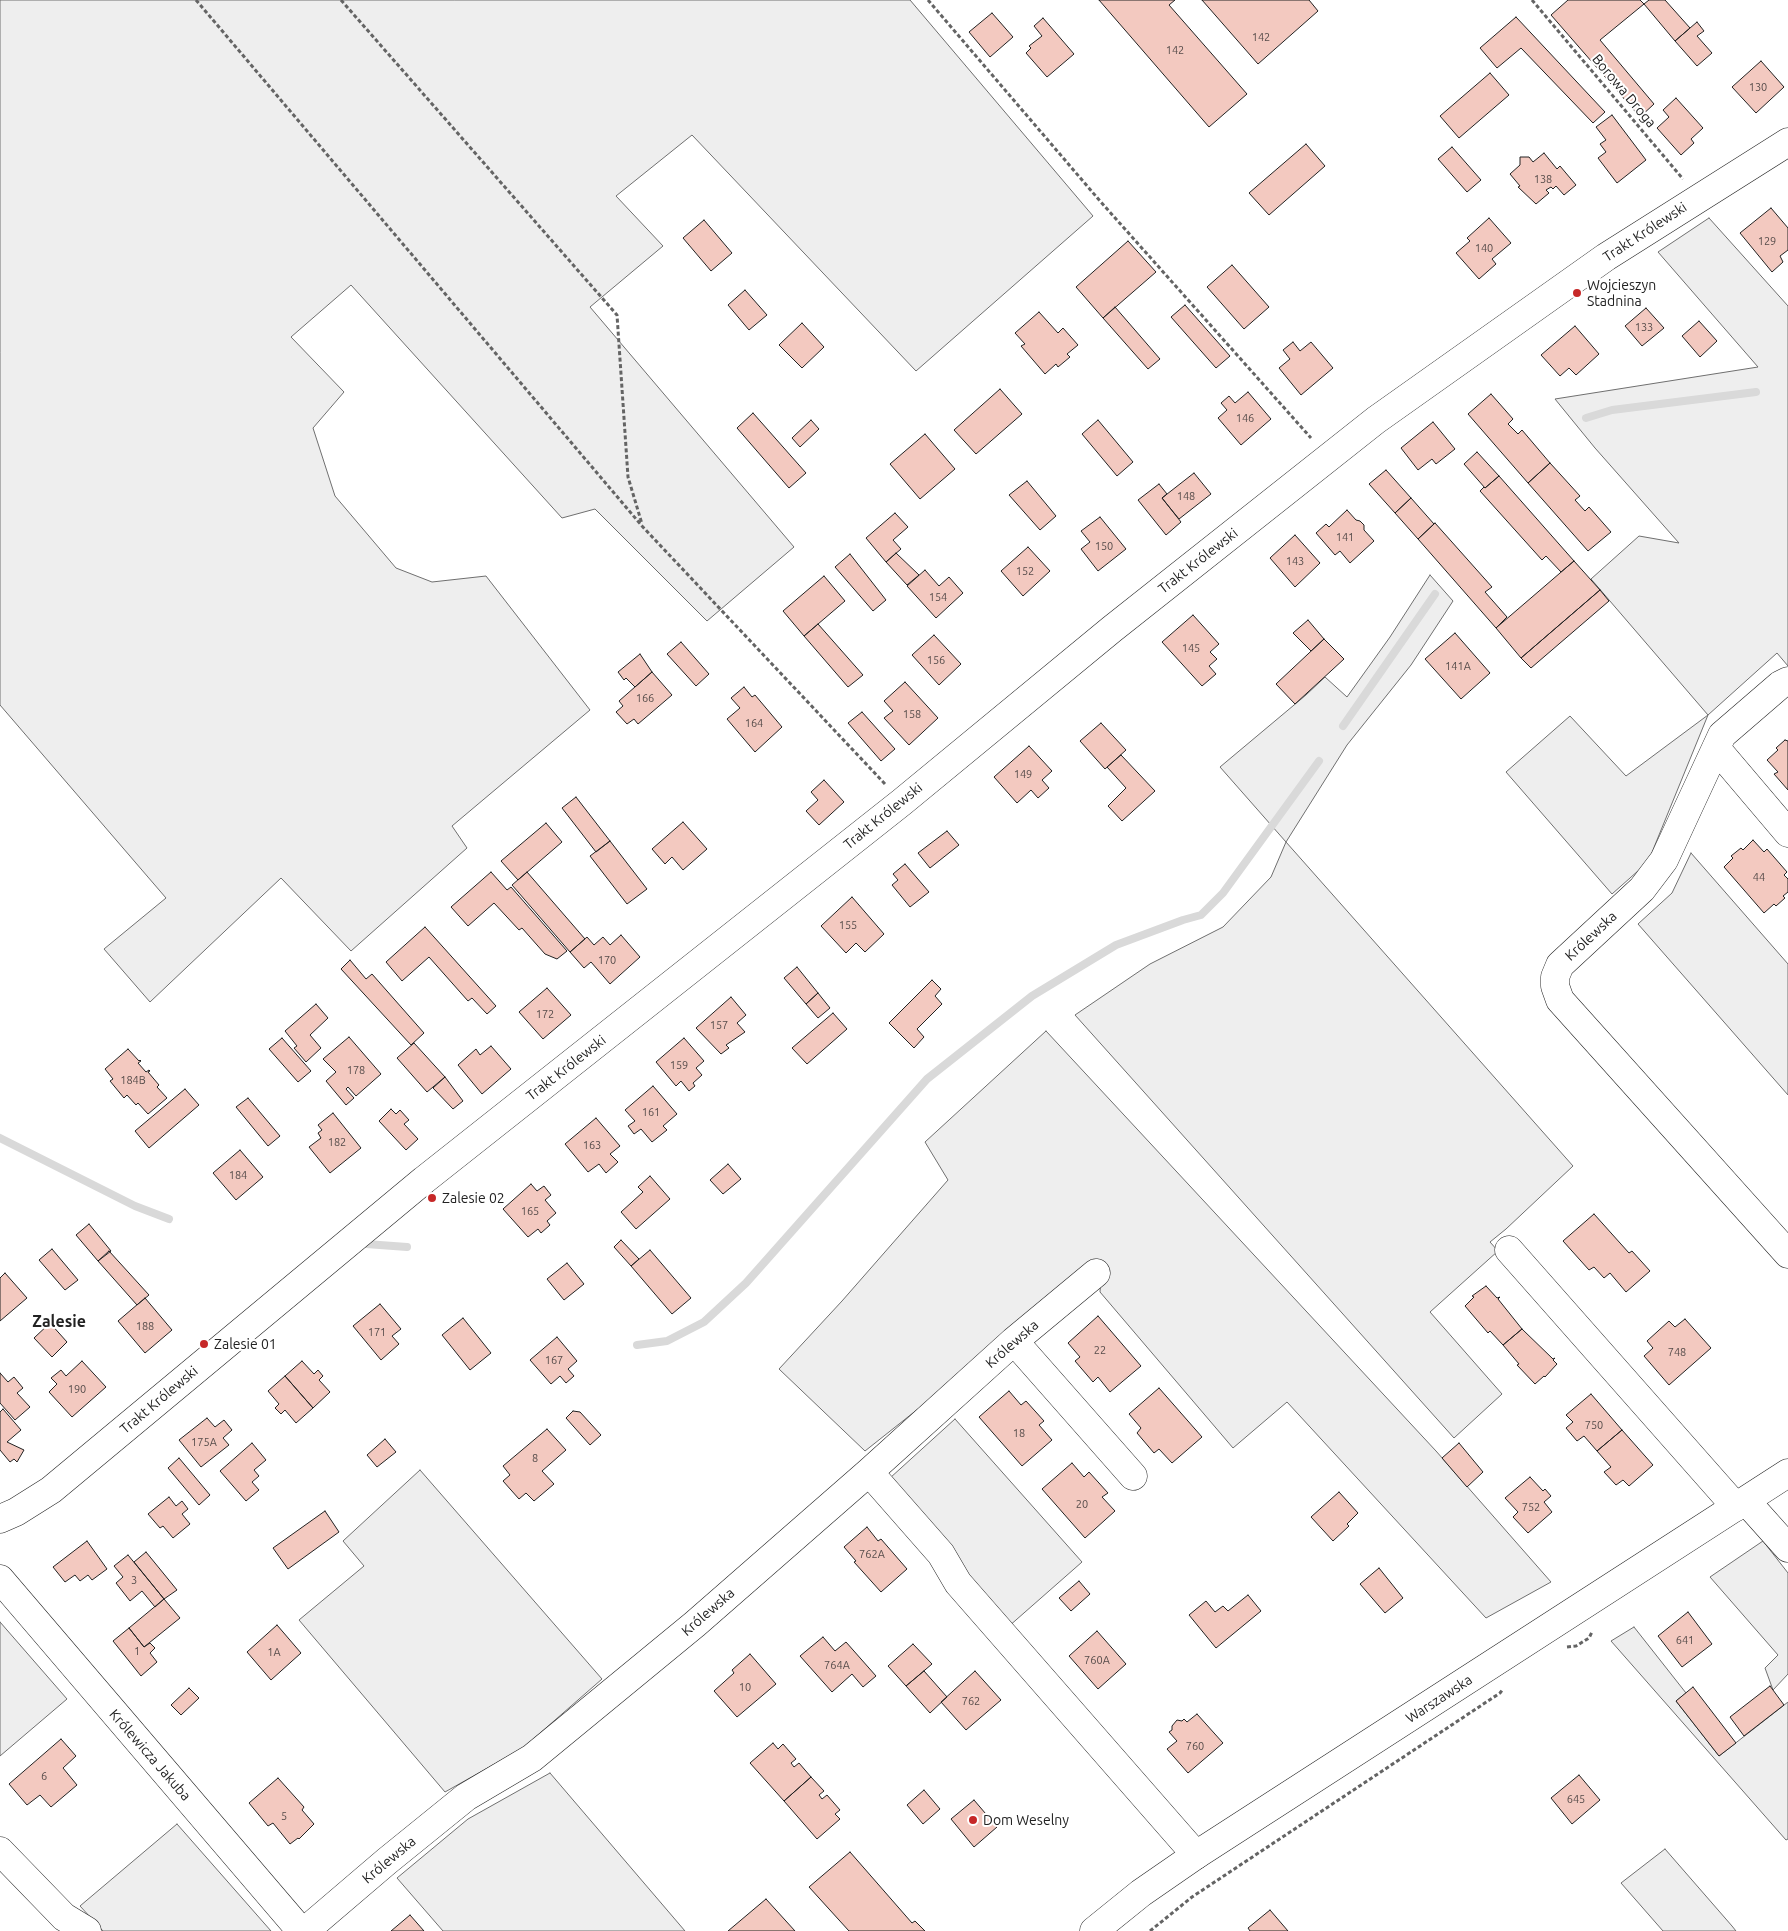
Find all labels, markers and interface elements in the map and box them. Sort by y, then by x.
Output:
house number: 142 [1252,30,1270,44]
house number: 142 [1166,43,1184,57]
street label: Borowa Droga [1589,51,1659,131]
house number: 130 [1749,80,1767,94]
house number: 138 [1534,172,1552,186]
street label: Trakt Królewski [1600,199,1690,265]
house number: 129 [1758,234,1776,248]
house number: 140 [1475,241,1493,255]
place label: Wojcieszyn Stadnina [1587,277,1656,310]
marker: Wojcieszyn Stadnina [1571,287,1583,299]
house number: 133 [1635,320,1653,334]
house number: 146 [1236,411,1254,425]
house number: 148 [1177,489,1195,503]
street label: Trakt Królewski [1155,525,1241,597]
house number: 141 [1336,530,1354,544]
house number: 150 [1095,539,1113,553]
house number: 143 [1286,554,1304,568]
house number: 152 [1016,564,1034,578]
house number: 154 [929,590,947,604]
house number: 145 [1182,641,1200,655]
house number: 156 [927,653,945,667]
house number: 141A [1445,659,1471,673]
house number: 166 [636,691,654,705]
house number: 158 [903,707,921,721]
house number: 164 [745,716,763,730]
house number: 149 [1014,767,1032,781]
street label: Trakt Królewski [840,779,926,853]
house number: 44 [1753,870,1765,884]
street label: Królewska [1562,908,1620,964]
house number: 155 [839,918,857,932]
house number: 170 [598,953,616,967]
house number: 172 [536,1007,554,1021]
house number: 157 [710,1018,728,1032]
street label: Trakt Królewski [523,1032,609,1104]
house number: 159 [670,1058,688,1072]
house number: 178 [347,1063,365,1077]
house number: 184B [120,1073,146,1087]
house number: 161 [642,1105,660,1119]
house number: 182 [328,1135,346,1149]
house number: 163 [583,1138,601,1152]
house number: 184 [229,1168,247,1182]
place label: Zalesie 02 [442,1190,505,1206]
marker: Zalesie 02 [426,1192,438,1204]
house number: 165 [521,1204,539,1218]
district label: Zalesie [32,1312,86,1332]
street label: Królewska [982,1316,1042,1372]
house number: 188 [136,1319,154,1333]
house number: 171 [368,1325,386,1339]
place label: Zalesie 01 [214,1336,277,1352]
marker: Zalesie 01 [198,1338,210,1350]
house number: 22 [1094,1343,1106,1357]
house number: 748 [1668,1345,1686,1359]
house number: 167 [545,1353,563,1367]
street label: Trakt Królewski [117,1363,201,1437]
house number: 190 [68,1382,86,1396]
house number: 750 [1585,1418,1603,1432]
house number: 18 [1013,1426,1025,1440]
house number: 175A [191,1435,217,1449]
house number: 8 [532,1451,538,1465]
house number: 20 [1076,1497,1088,1511]
house number: 752 [1522,1500,1540,1514]
house number: 762A [859,1547,885,1561]
house number: 3 [131,1573,137,1587]
street label: Królewska [678,1584,738,1640]
house number: 641 [1676,1633,1694,1647]
house number: 1 [134,1644,140,1658]
house number: 1A [267,1645,281,1659]
house number: 760A [1084,1653,1110,1667]
house number: 764A [824,1658,850,1672]
street label: Warszawska [1403,1671,1475,1727]
house number: 10 [739,1680,751,1694]
house number: 762 [962,1694,980,1708]
street label: Królewicza Jakuba [106,1706,194,1804]
house number: 760 [1186,1739,1204,1753]
house number: 6 [41,1769,47,1783]
house number: 645 [1567,1792,1585,1806]
house number: 5 [281,1809,287,1823]
place label: Dom Weselny [983,1812,1069,1828]
marker: Dom Weselny [967,1814,979,1826]
street label: Królewska [359,1833,419,1887]

